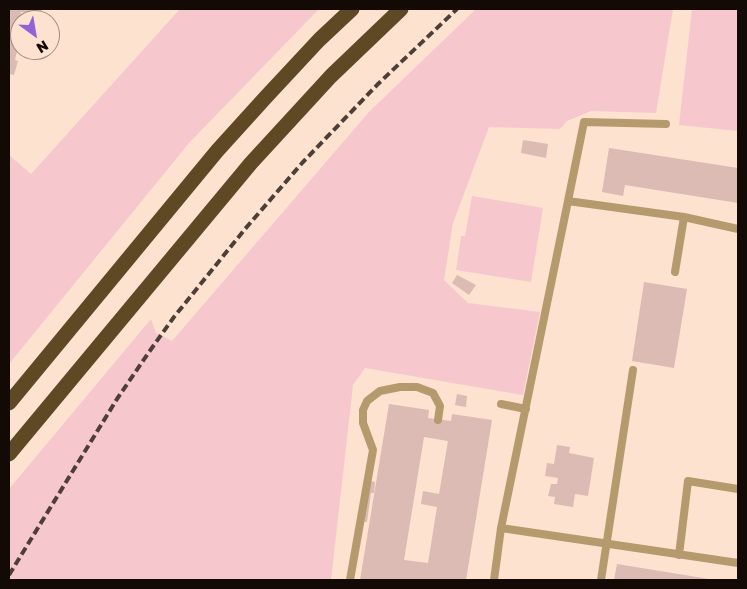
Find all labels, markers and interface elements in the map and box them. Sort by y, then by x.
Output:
north arrow [10,10,60,60]
text: N [34,37,52,57]

